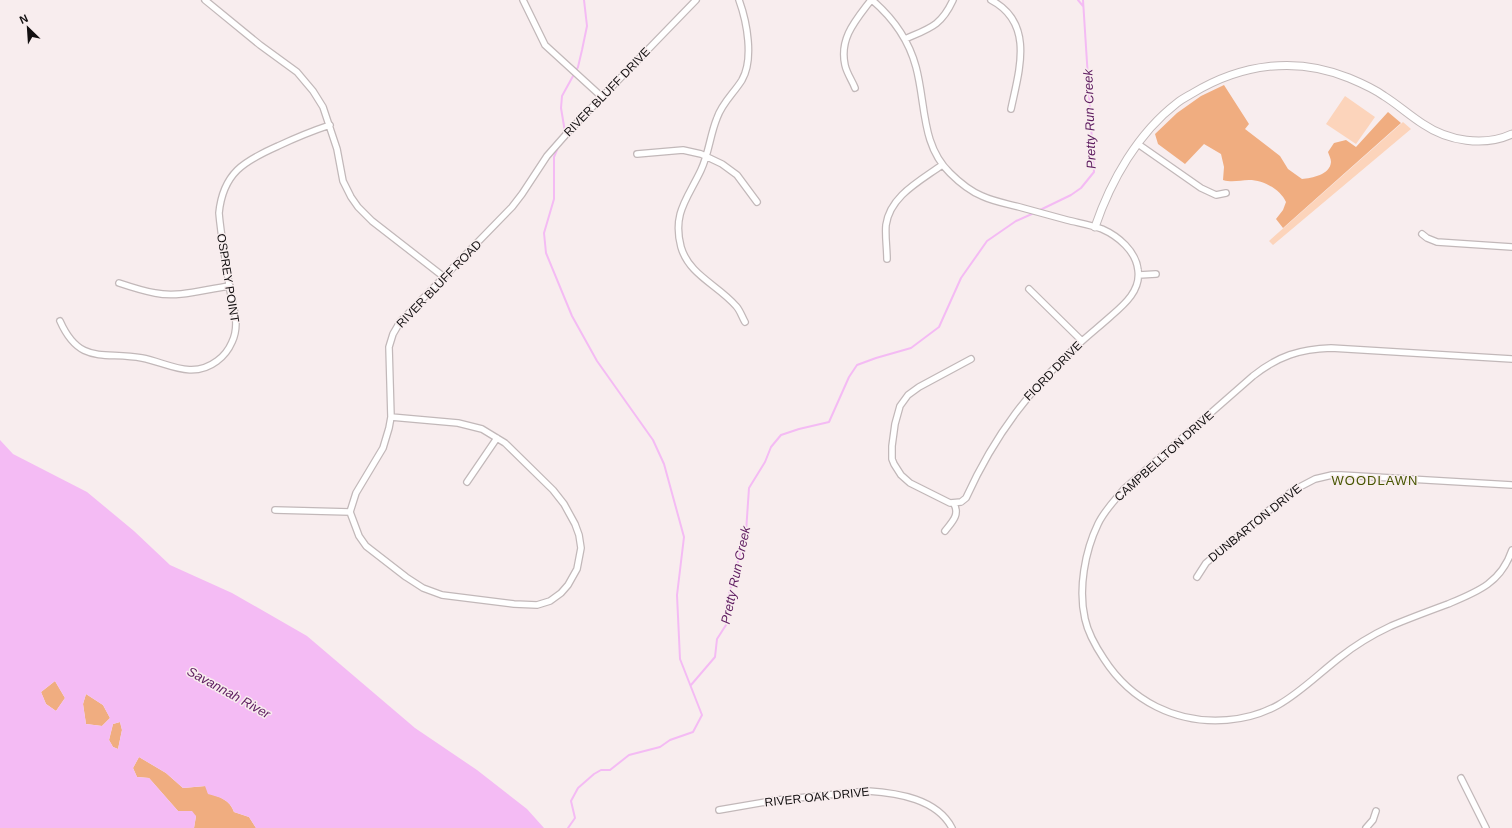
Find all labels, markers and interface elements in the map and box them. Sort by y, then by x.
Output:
north arrow [8,8,48,48]
text: N [18,12,30,26]
street label: RIVER BLUFF DRIVE [561,45,653,139]
water label: Pretty Run Creek [1080,67,1099,169]
street label: OSPREY POINT [214,233,242,324]
street label: RIVER BLUFF ROAD [394,237,485,331]
street label: FIORD DRIVE [1021,338,1085,404]
street label: CAMPBELLTON DRIVE [1112,408,1216,504]
district label: WOODLAWN [1332,473,1418,488]
street label: DUNBARTON DRIVE [1206,481,1304,565]
water label: Pretty Run Creek [718,523,754,625]
water label: Savannah River [185,663,273,722]
street label: RIVER OAK DRIVE [764,785,870,809]

